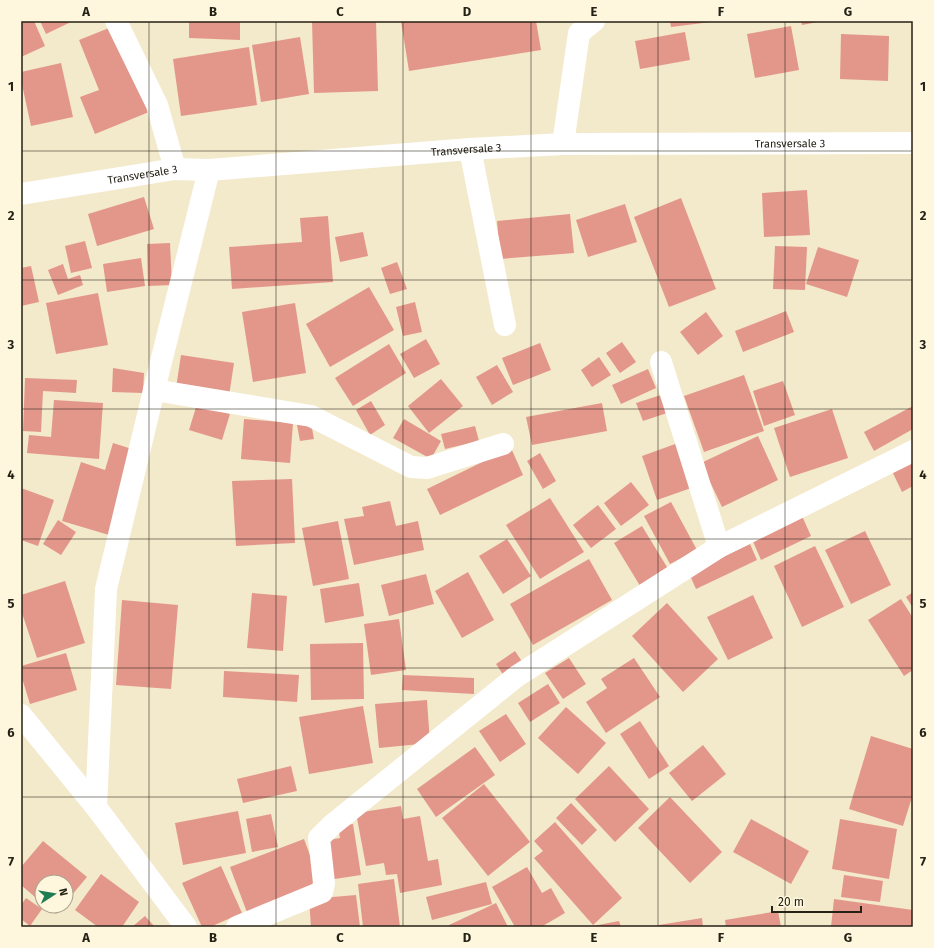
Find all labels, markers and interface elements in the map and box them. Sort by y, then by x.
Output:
text: A [81,4,90,19]
text: B [209,4,217,19]
text: C [336,4,344,19]
text: D [463,4,472,19]
text: E [591,4,598,19]
text: F [718,4,725,19]
text: G [844,4,852,19]
text: 1 [8,79,14,94]
text: 1 [920,79,926,94]
street label: Transversale 3 [755,137,825,150]
street label: Transversale 3 [430,141,502,159]
street label: Transversale 3 [107,163,178,187]
text: 2 [8,208,15,223]
text: 2 [920,208,927,223]
text: 3 [7,337,15,352]
text: 3 [919,337,927,352]
text: 4 [7,467,15,482]
text: 4 [919,467,927,482]
text: 5 [8,596,15,611]
text: 5 [920,596,927,611]
text: 6 [7,725,15,740]
text: 6 [919,725,927,740]
text: 7 [8,854,14,869]
text: 7 [920,854,926,869]
north arrow [34,874,74,914]
text: N [56,887,70,897]
scale bar [772,888,861,914]
text: 20 m [778,895,804,909]
text: A [81,930,90,945]
text: B [209,930,217,945]
text: C [336,930,344,945]
text: D [463,930,472,945]
text: E [591,930,598,945]
text: F [718,930,725,945]
text: G [844,930,852,945]

